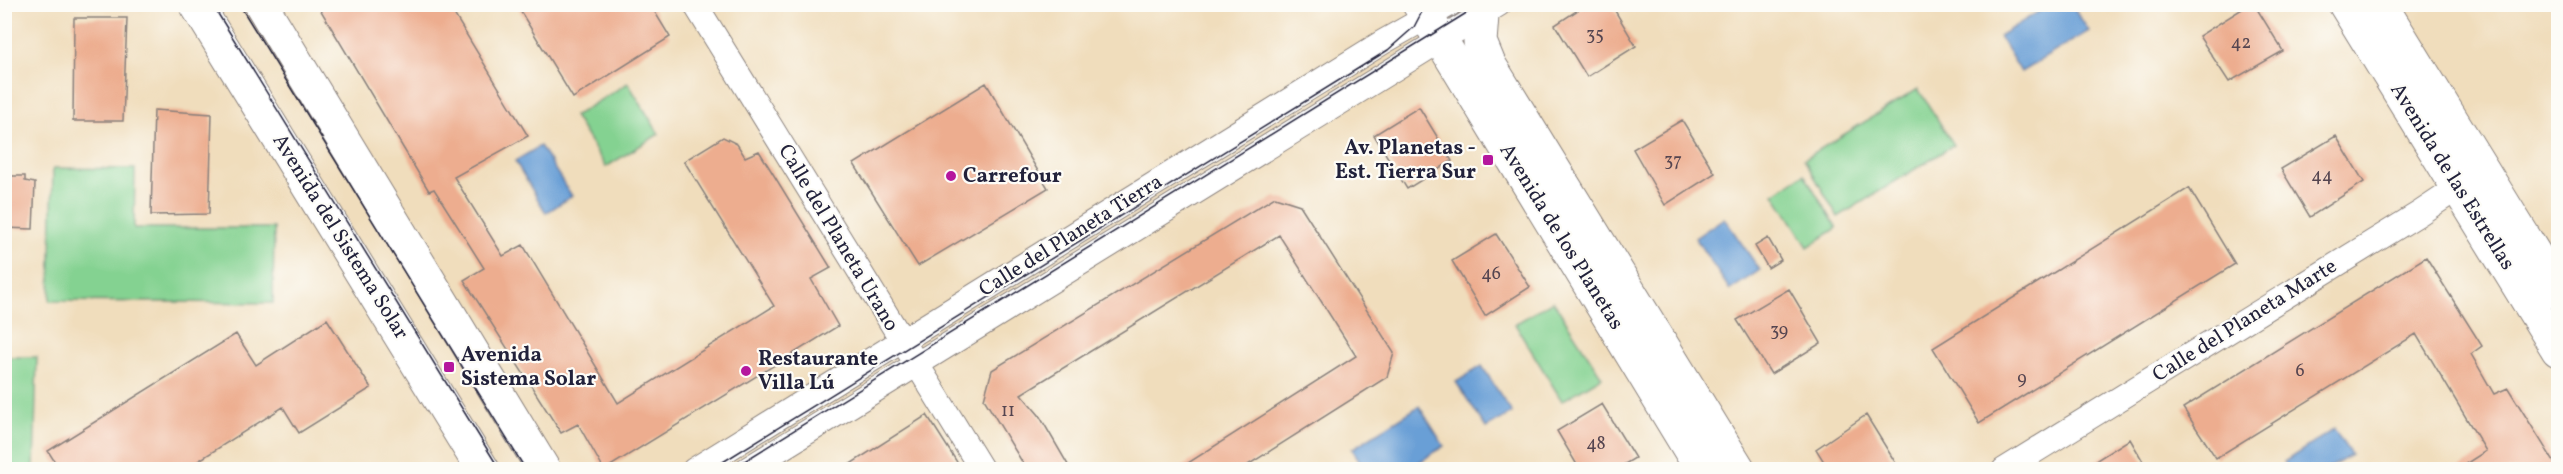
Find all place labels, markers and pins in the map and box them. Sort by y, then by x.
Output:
place label: Av. Planetas - Est. Tierra Sur [1335,134,1476,187]
marker: Av. Planetas - Est. Tierra Sur [1481,153,1495,167]
place label: Carrefour [963,162,1062,191]
marker: Carrefour [944,169,958,183]
place label: Avenida Sistema Solar [461,341,596,394]
place label: Restaurante Villa Lú [758,345,878,398]
marker: Avenida Sistema Solar [442,360,456,374]
marker: Restaurante Villa Lú [739,364,753,378]

